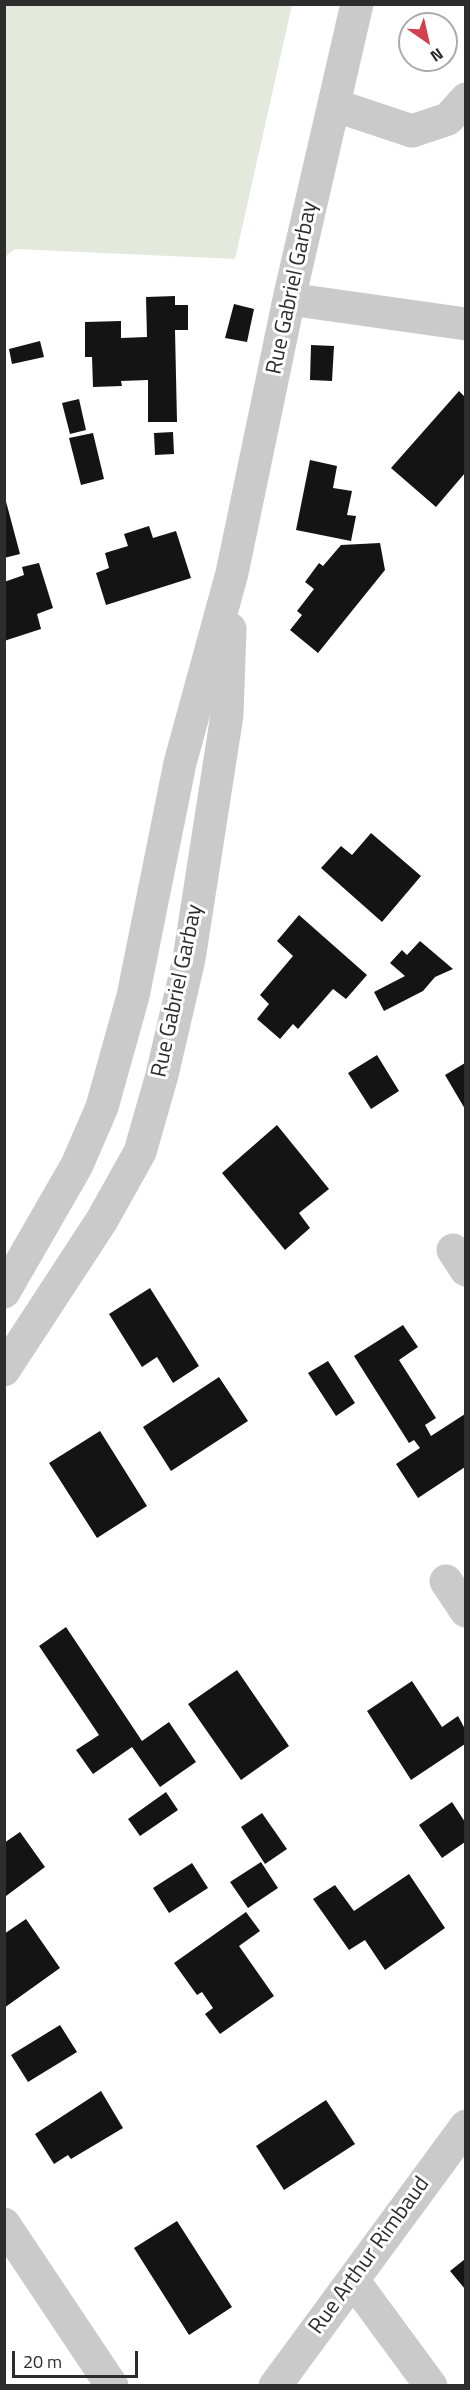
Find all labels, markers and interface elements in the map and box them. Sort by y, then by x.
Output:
north arrow [398,12,458,72]
text: N [426,42,448,68]
street label: Rue Gabriel Garbay [262,199,324,377]
street label: Rue Gabriel Garbay [147,902,209,1080]
street label: Rue Arthur Rimbaud [304,2172,436,2340]
scale bar [15,2339,141,2377]
text: 20 m [23,2348,62,2375]

